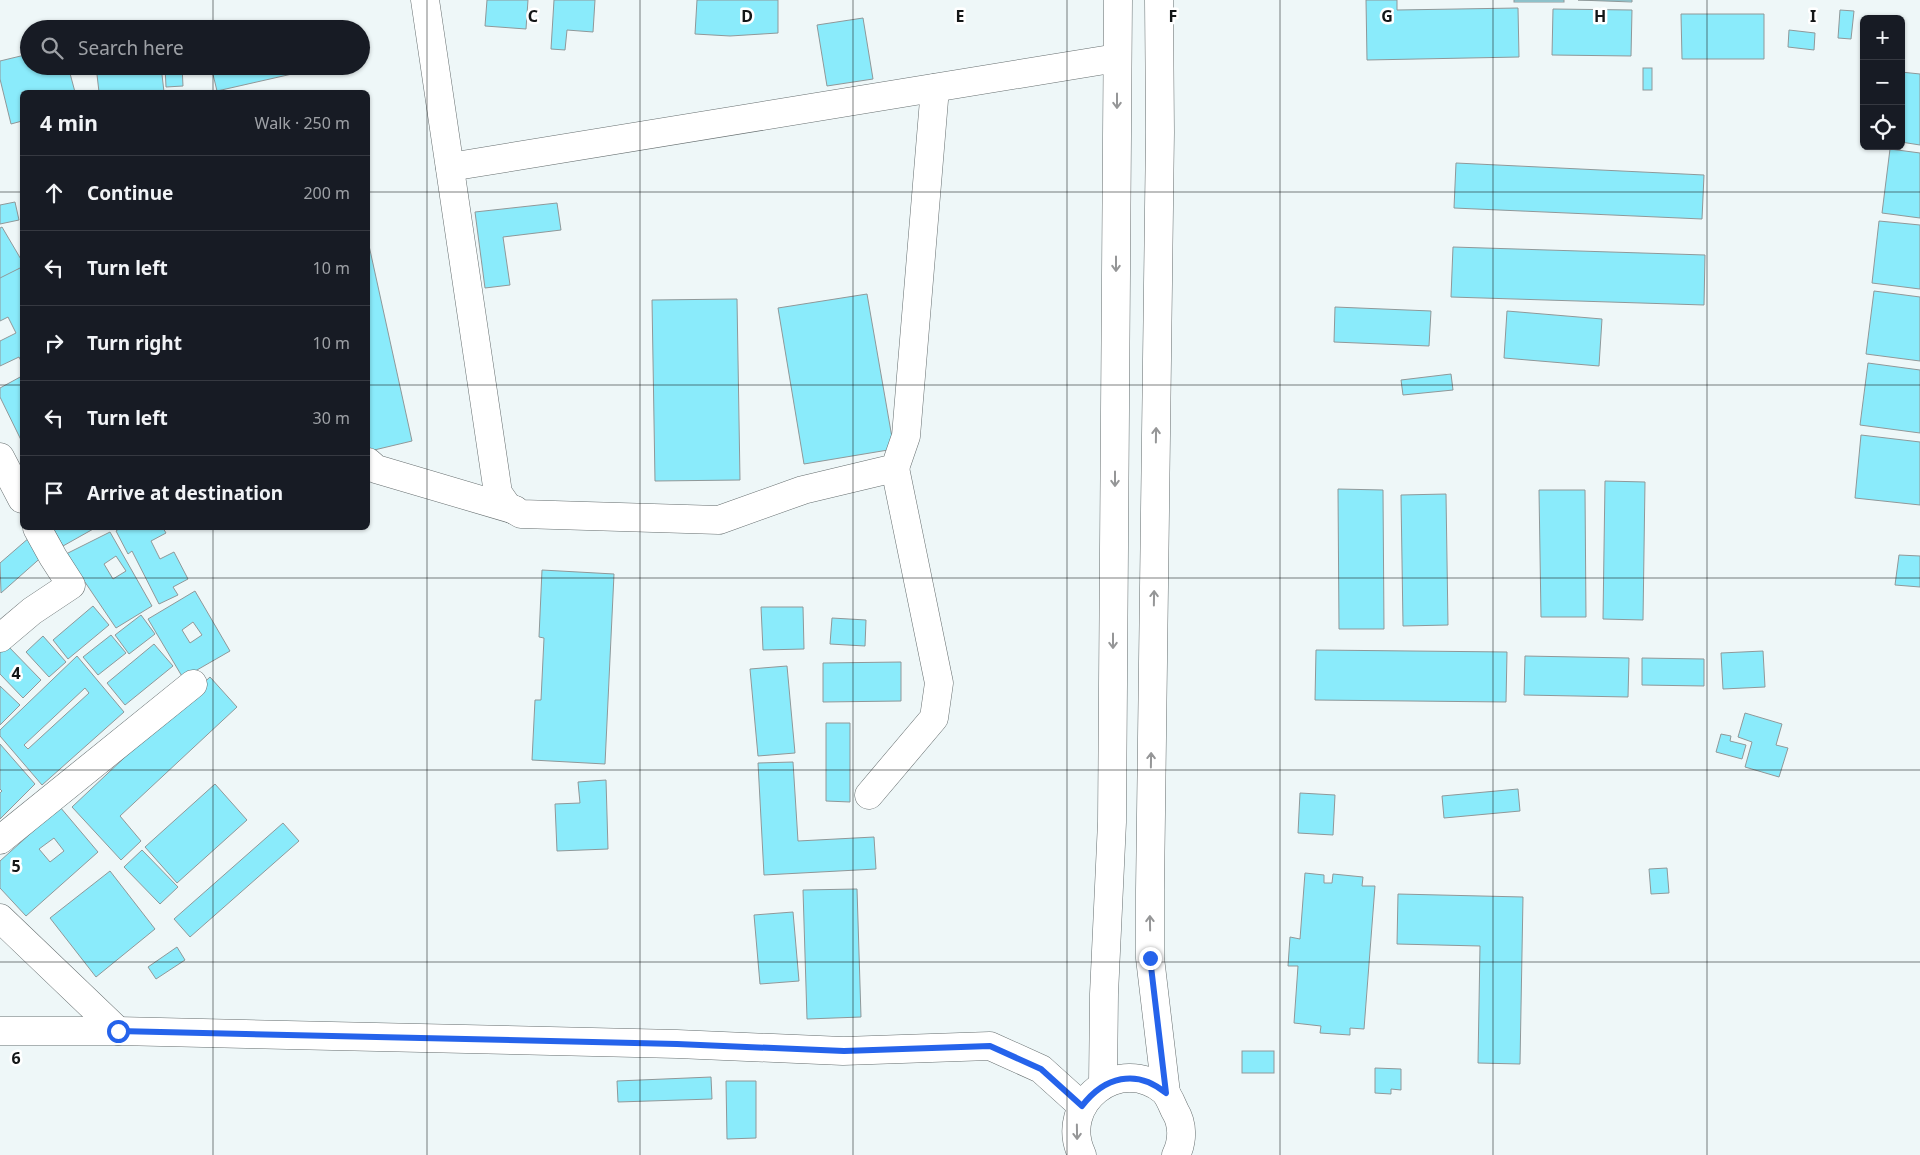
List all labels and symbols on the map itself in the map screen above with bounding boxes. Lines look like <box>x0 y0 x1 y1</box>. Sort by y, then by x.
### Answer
text: C <box>528 5 538 27</box>
text: D <box>741 5 753 27</box>
text: E <box>956 5 965 27</box>
text: F <box>1169 5 1177 27</box>
text: G <box>1381 5 1393 27</box>
text: H <box>1594 5 1606 27</box>
text: I <box>1810 5 1816 27</box>
one-way arrow <box>1112 92 1122 109</box>
one-way arrow <box>1111 255 1121 271</box>
one-way arrow <box>1151 427 1161 444</box>
one-way arrow <box>1110 470 1119 486</box>
one-way arrow <box>1149 590 1158 606</box>
one-way arrow <box>1109 633 1118 649</box>
text: 4 <box>11 662 21 684</box>
one-way arrow <box>1146 752 1156 768</box>
text: 5 <box>11 855 21 877</box>
one-way arrow <box>1145 915 1155 931</box>
route end <box>1139 947 1162 970</box>
route start <box>107 1020 130 1043</box>
text: 6 <box>11 1047 21 1069</box>
one-way arrow <box>1072 1123 1082 1139</box>

